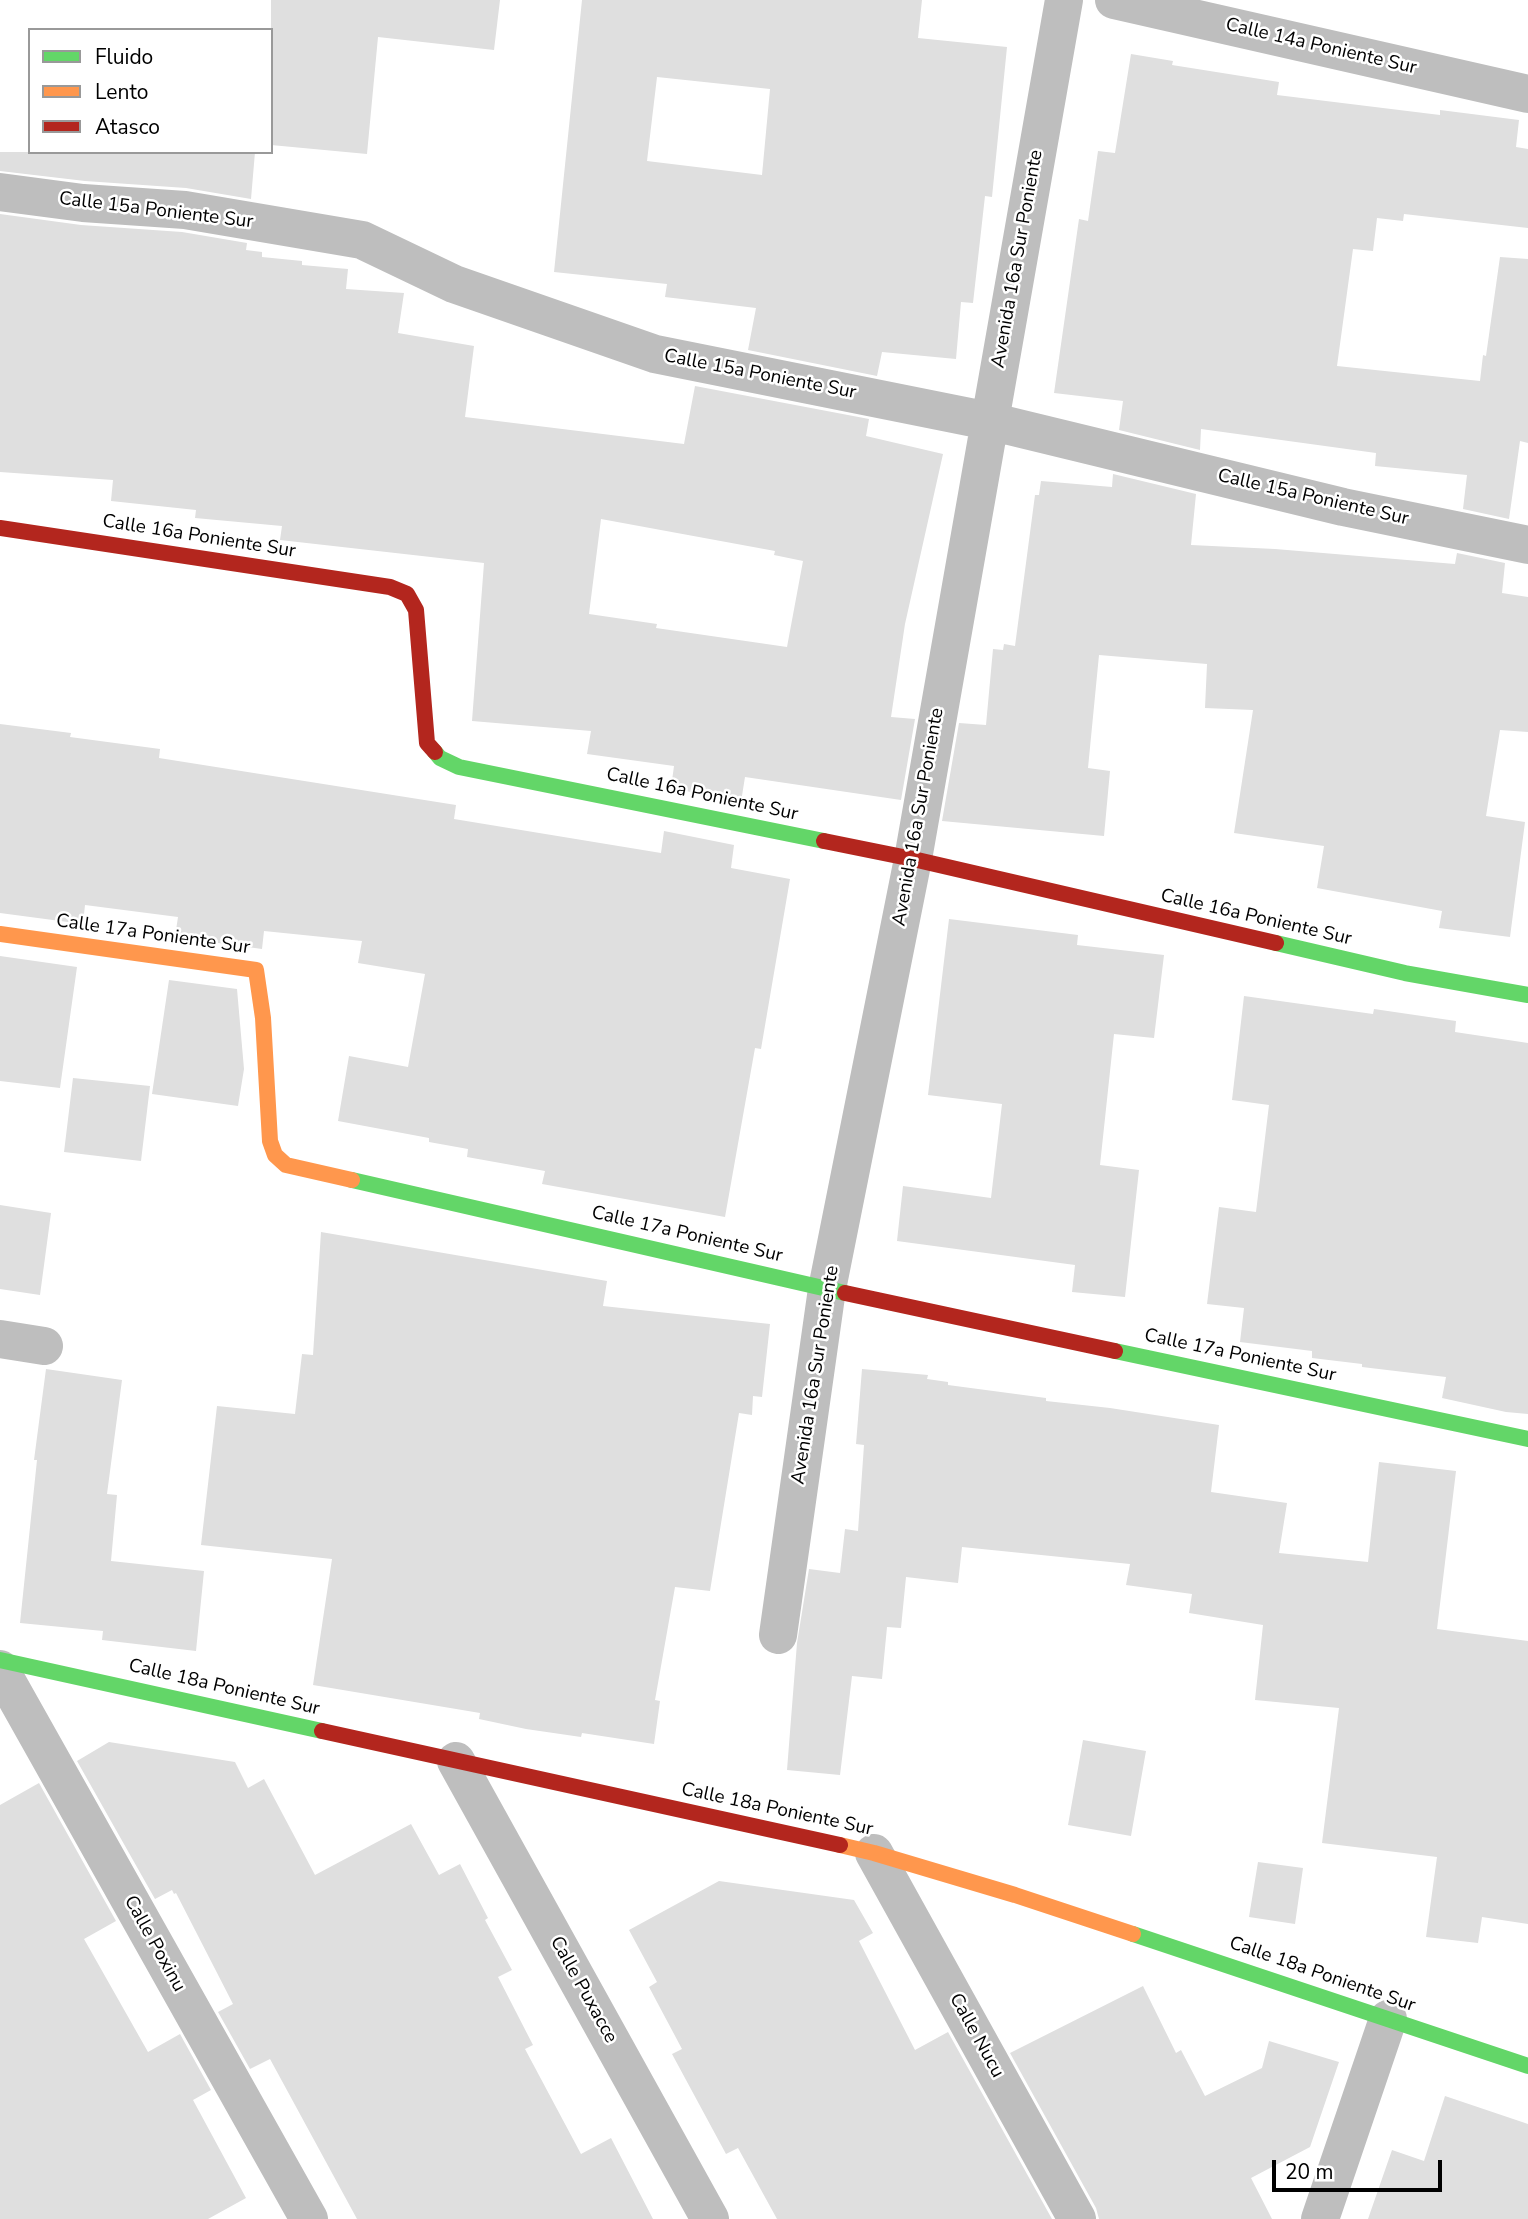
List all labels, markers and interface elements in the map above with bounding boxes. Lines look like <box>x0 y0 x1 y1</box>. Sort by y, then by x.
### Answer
street label: Calle 14a Poniente Sur <box>1223 14 1419 80</box>
legend <box>28 28 273 154</box>
text: Fluido <box>95 43 153 71</box>
text: Lento <box>95 78 148 106</box>
text: Atasco <box>95 113 160 141</box>
street label: Avenida 16a Sur Poniente <box>988 148 1048 370</box>
street label: Calle 15a Poniente Sur <box>58 188 254 234</box>
street label: Calle 15a Poniente Sur <box>662 345 858 405</box>
street label: Calle 15a Poniente Sur <box>1215 465 1411 531</box>
street label: Calle 16a Poniente Sur <box>101 510 297 564</box>
street label: Avenida 16a Sur Poniente <box>889 706 949 928</box>
street label: Calle 16a Poniente Sur <box>604 764 800 826</box>
street label: Calle 16a Poniente Sur <box>1158 885 1354 951</box>
street label: Calle 17a Poniente Sur <box>55 910 251 960</box>
street label: Calle 17a Poniente Sur <box>589 1202 785 1268</box>
street label: Avenida 16a Sur Poniente <box>787 1264 845 1486</box>
street label: Calle 17a Poniente Sur <box>1142 1325 1338 1387</box>
street label: Calle 18a Poniente Sur <box>126 1655 322 1721</box>
street label: Calle 18a Poniente Sur <box>679 1779 875 1841</box>
street label: Calle Poxinu <box>118 1892 190 1996</box>
street label: Calle 18a Poniente Sur <box>1226 1932 1418 2018</box>
street label: Calle Puxacce <box>544 1933 622 2047</box>
street label: Calle Nucu <box>944 1990 1008 2082</box>
scale bar <box>1276 2146 1446 2190</box>
text: 20 m <box>1285 2158 1334 2186</box>

